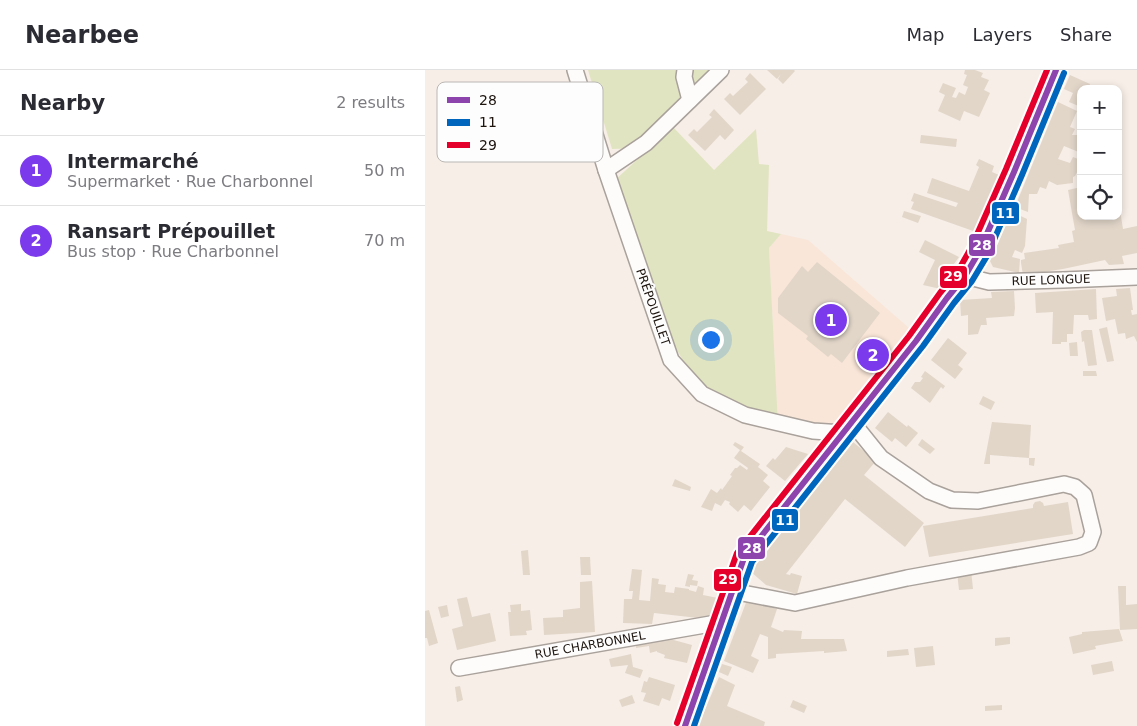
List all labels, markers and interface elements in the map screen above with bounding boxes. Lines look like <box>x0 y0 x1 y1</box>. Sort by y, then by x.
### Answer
text: Nearbee <box>25 21 139 49</box>
text: Map <box>906 24 944 45</box>
text: Layers <box>972 24 1032 45</box>
text: Share <box>1060 24 1112 45</box>
legend <box>437 82 603 162</box>
map controls <box>1077 85 1122 220</box>
button: + <box>1077 85 1122 130</box>
text: Nearby <box>20 91 105 115</box>
text: 28 <box>479 92 497 108</box>
text: 2 results <box>336 93 405 112</box>
text: 11 <box>479 114 497 130</box>
button: − <box>1077 130 1122 175</box>
text: 29 <box>479 137 497 153</box>
text: Intermarché <box>67 150 199 172</box>
text: 1 <box>30 161 42 180</box>
text: 50 m <box>364 161 405 180</box>
text: Supermarket · Rue Charbonnel <box>67 172 313 191</box>
button: locate <box>1077 175 1122 220</box>
line badge: 11 <box>991 201 1020 225</box>
text: 11 <box>995 205 1015 221</box>
text: Ransart Prépouillet <box>67 220 275 242</box>
text: 2 <box>30 231 42 250</box>
text: 70 m <box>364 231 405 250</box>
line badge: 28 <box>968 233 996 257</box>
text: 28 <box>972 237 992 253</box>
text: Bus stop · Rue Charbonnel <box>67 242 279 261</box>
line badge: 29 <box>939 265 968 289</box>
street label: PRÉPOUILLET <box>633 266 674 348</box>
text: 29 <box>943 268 963 284</box>
street label: RUE LONGUE <box>1011 272 1091 288</box>
pin: 1 <box>815 301 847 339</box>
your location <box>698 327 724 353</box>
pin: 2 <box>857 336 889 374</box>
line badge: 11 <box>771 508 799 532</box>
text: 11 <box>775 512 795 528</box>
line badge: 28 <box>737 536 766 560</box>
text: 28 <box>742 540 762 556</box>
line badge: 29 <box>713 568 742 592</box>
text: 29 <box>718 571 738 587</box>
street label: RUE CHARBONNEL <box>534 628 647 662</box>

